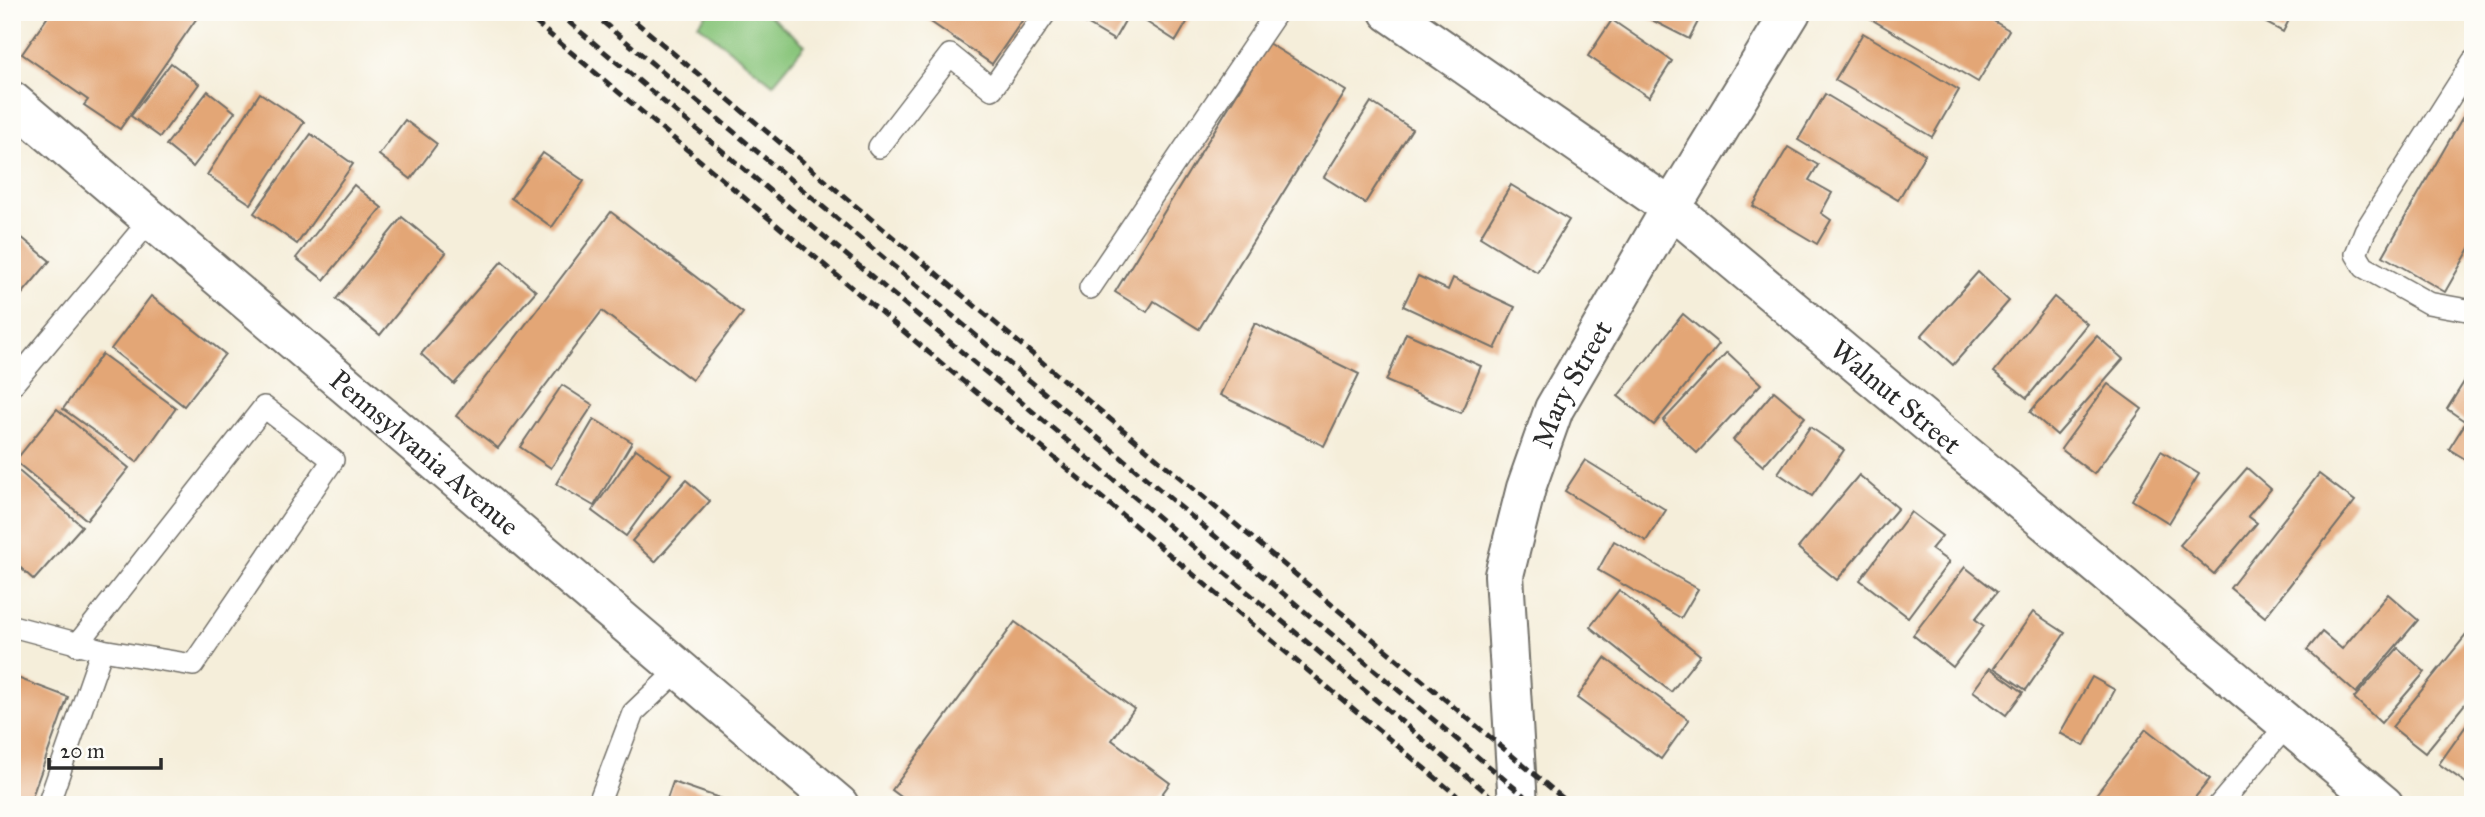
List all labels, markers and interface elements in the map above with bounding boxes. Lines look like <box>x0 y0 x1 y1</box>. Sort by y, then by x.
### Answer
street label: Mary Street <box>1524 314 1619 453</box>
street label: Walnut Street <box>1823 332 1969 461</box>
street label: Pennsylvania Avenue <box>323 362 527 543</box>
scale bar <box>49 726 161 770</box>
text: 20 m <box>60 738 105 764</box>

